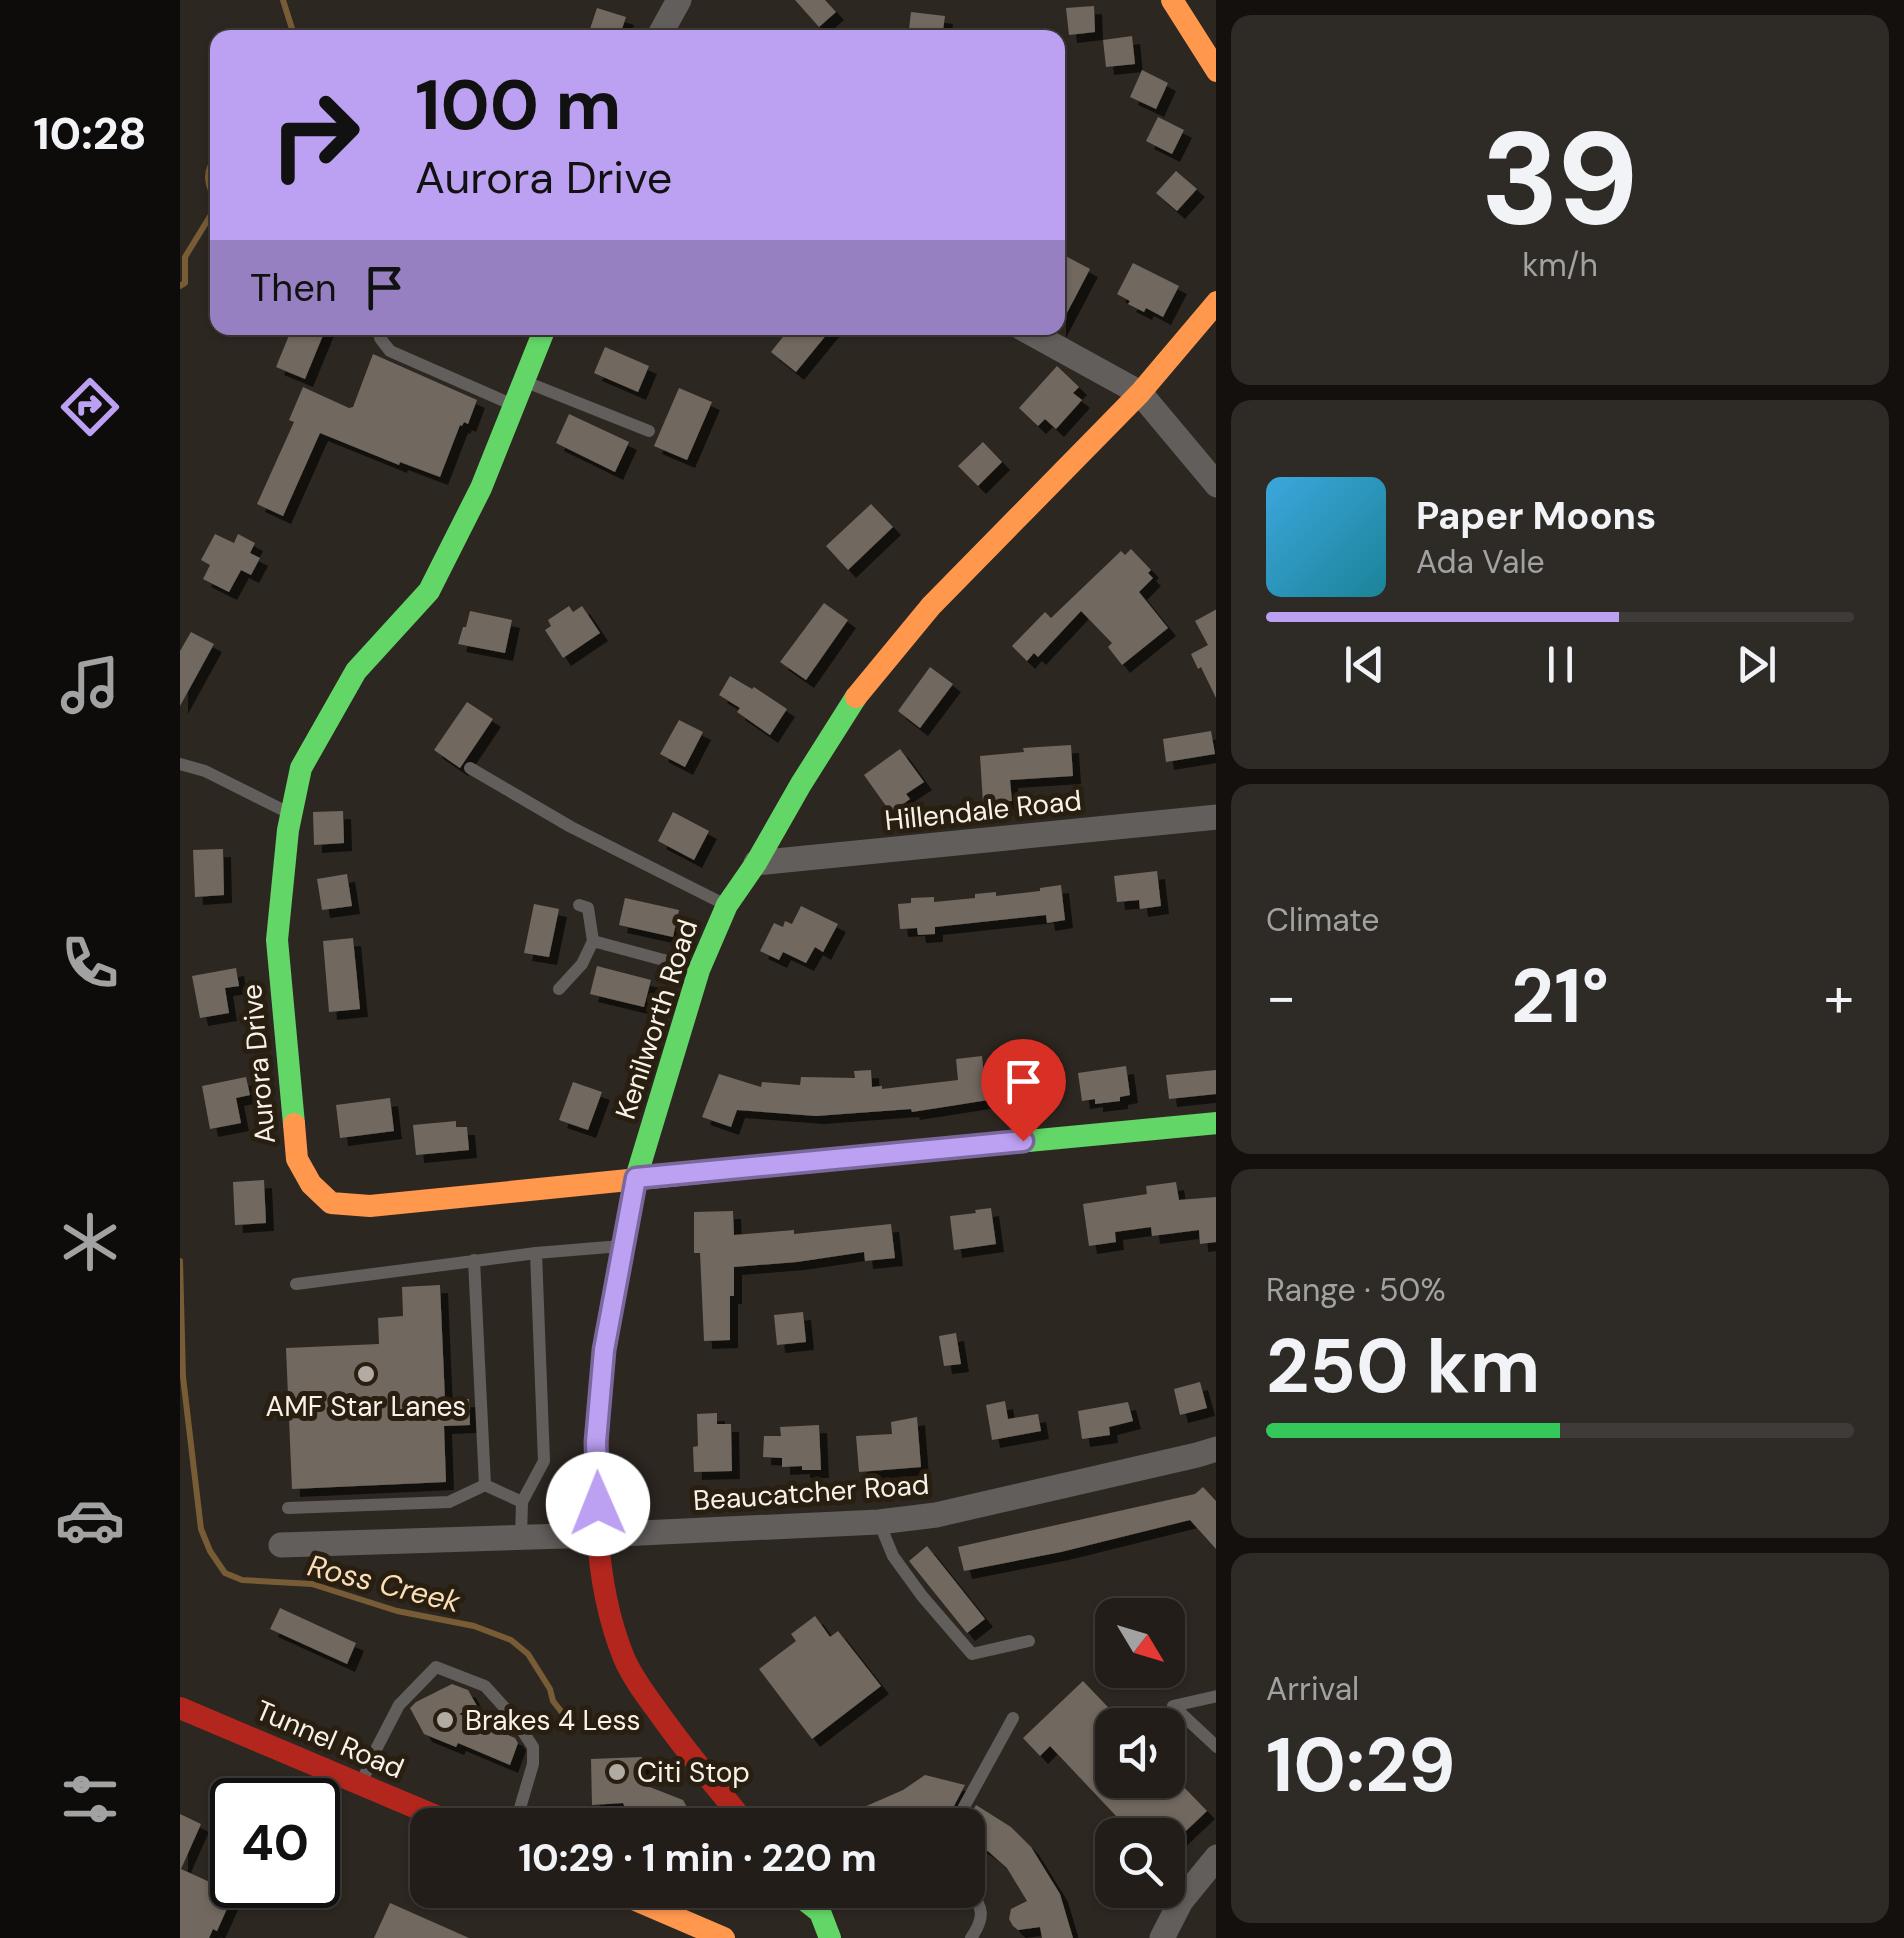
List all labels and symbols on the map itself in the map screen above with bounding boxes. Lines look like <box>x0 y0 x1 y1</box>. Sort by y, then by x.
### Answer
street label: Hillendale Road <box>883 782 1083 839</box>
street label: Kenilworth Road <box>607 915 706 1124</box>
street label: Aurora Drive <box>233 983 284 1145</box>
pin <box>981 1039 1066 1142</box>
marker: AMF Star Lanes <box>355 1363 377 1385</box>
place label: AMF Star Lanes <box>266 1388 466 1425</box>
position arrow <box>546 1452 650 1556</box>
street label: Beaucatcher Road <box>692 1466 930 1519</box>
water label: Ross Creek <box>304 1546 465 1621</box>
north arrow <box>1095 1598 1185 1688</box>
street label: Tunnel Road <box>250 1692 409 1787</box>
place label: Brakes 4 Less <box>465 1702 641 1739</box>
marker: Brakes 4 Less <box>434 1709 456 1731</box>
place label: Citi Stop <box>637 1754 750 1791</box>
marker: Citi Stop <box>606 1761 628 1783</box>
speed limit sign: 40 <box>210 1778 340 1908</box>

